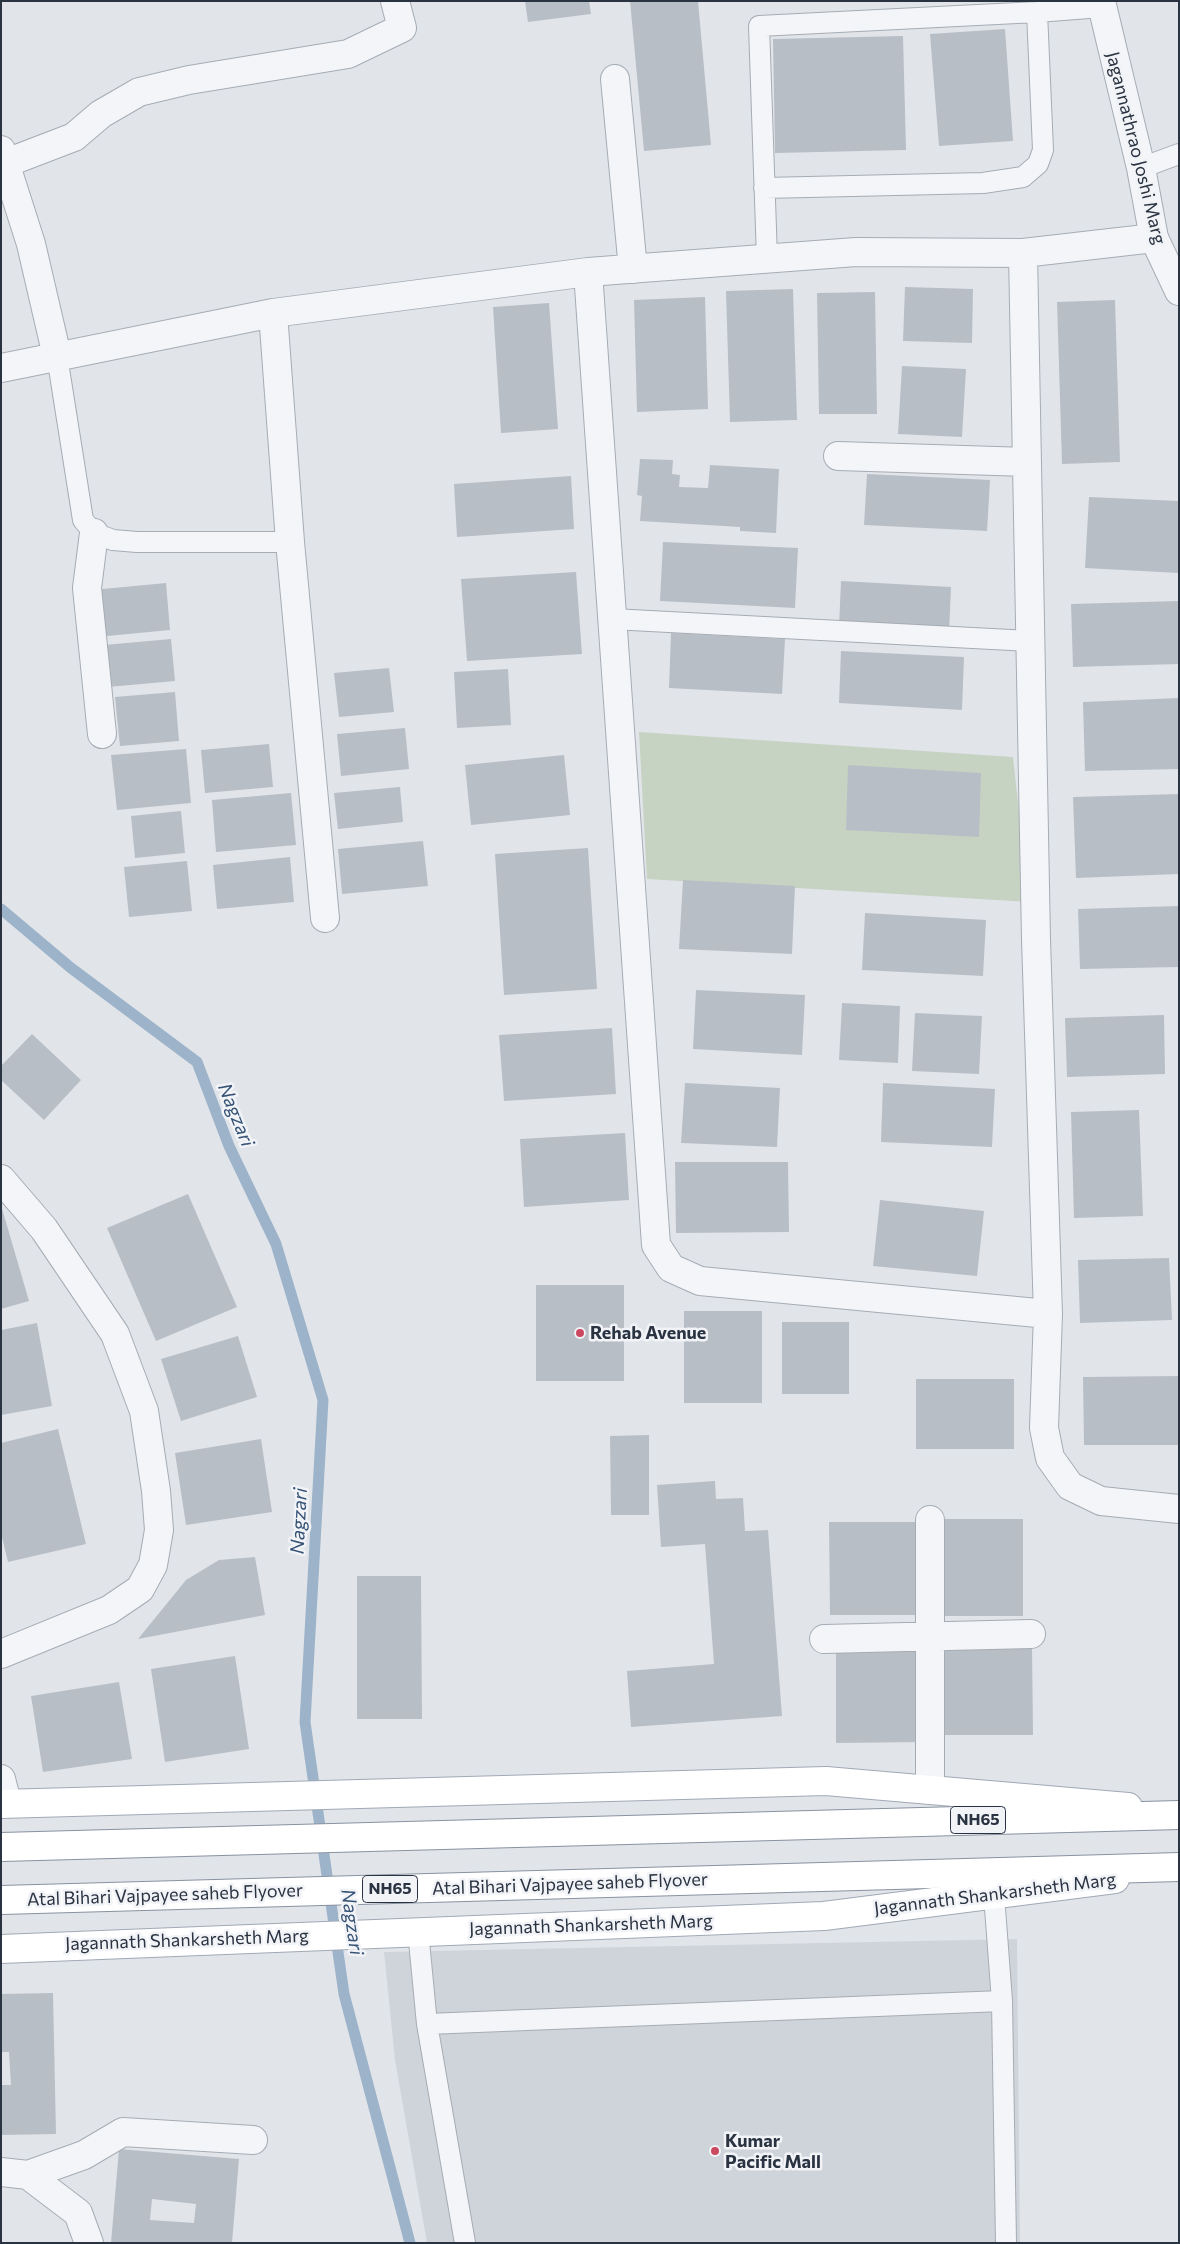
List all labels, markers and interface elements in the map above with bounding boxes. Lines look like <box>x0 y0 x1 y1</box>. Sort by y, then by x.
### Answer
street label: Jagannathrao Joshi Marg <box>1102 49 1170 247</box>
water label: Nagzari <box>213 1080 259 1150</box>
place label: Rehab Avenue <box>590 1322 706 1344</box>
marker: Rehab Avenue <box>574 1327 586 1339</box>
water label: Nagzari <box>286 1487 312 1555</box>
road number: NH65 <box>950 1806 1006 1834</box>
street label: Atal Bihari Vajpayee saheb Flyover <box>432 1868 708 1900</box>
street label: Jagannath Shankarsheth Marg <box>873 1868 1117 1920</box>
road number: NH65 <box>362 1876 418 1902</box>
street label: Atal Bihari Vajpayee saheb Flyover <box>27 1879 303 1911</box>
water label: Nagzari <box>336 1888 368 1956</box>
street label: Jagannath Shankarsheth Marg <box>469 1910 713 1940</box>
street label: Jagannath Shankarsheth Marg <box>65 1925 309 1955</box>
place label: Kumar Pacific Mall <box>725 2130 821 2172</box>
marker: Kumar Pacific Mall <box>709 2145 721 2157</box>

